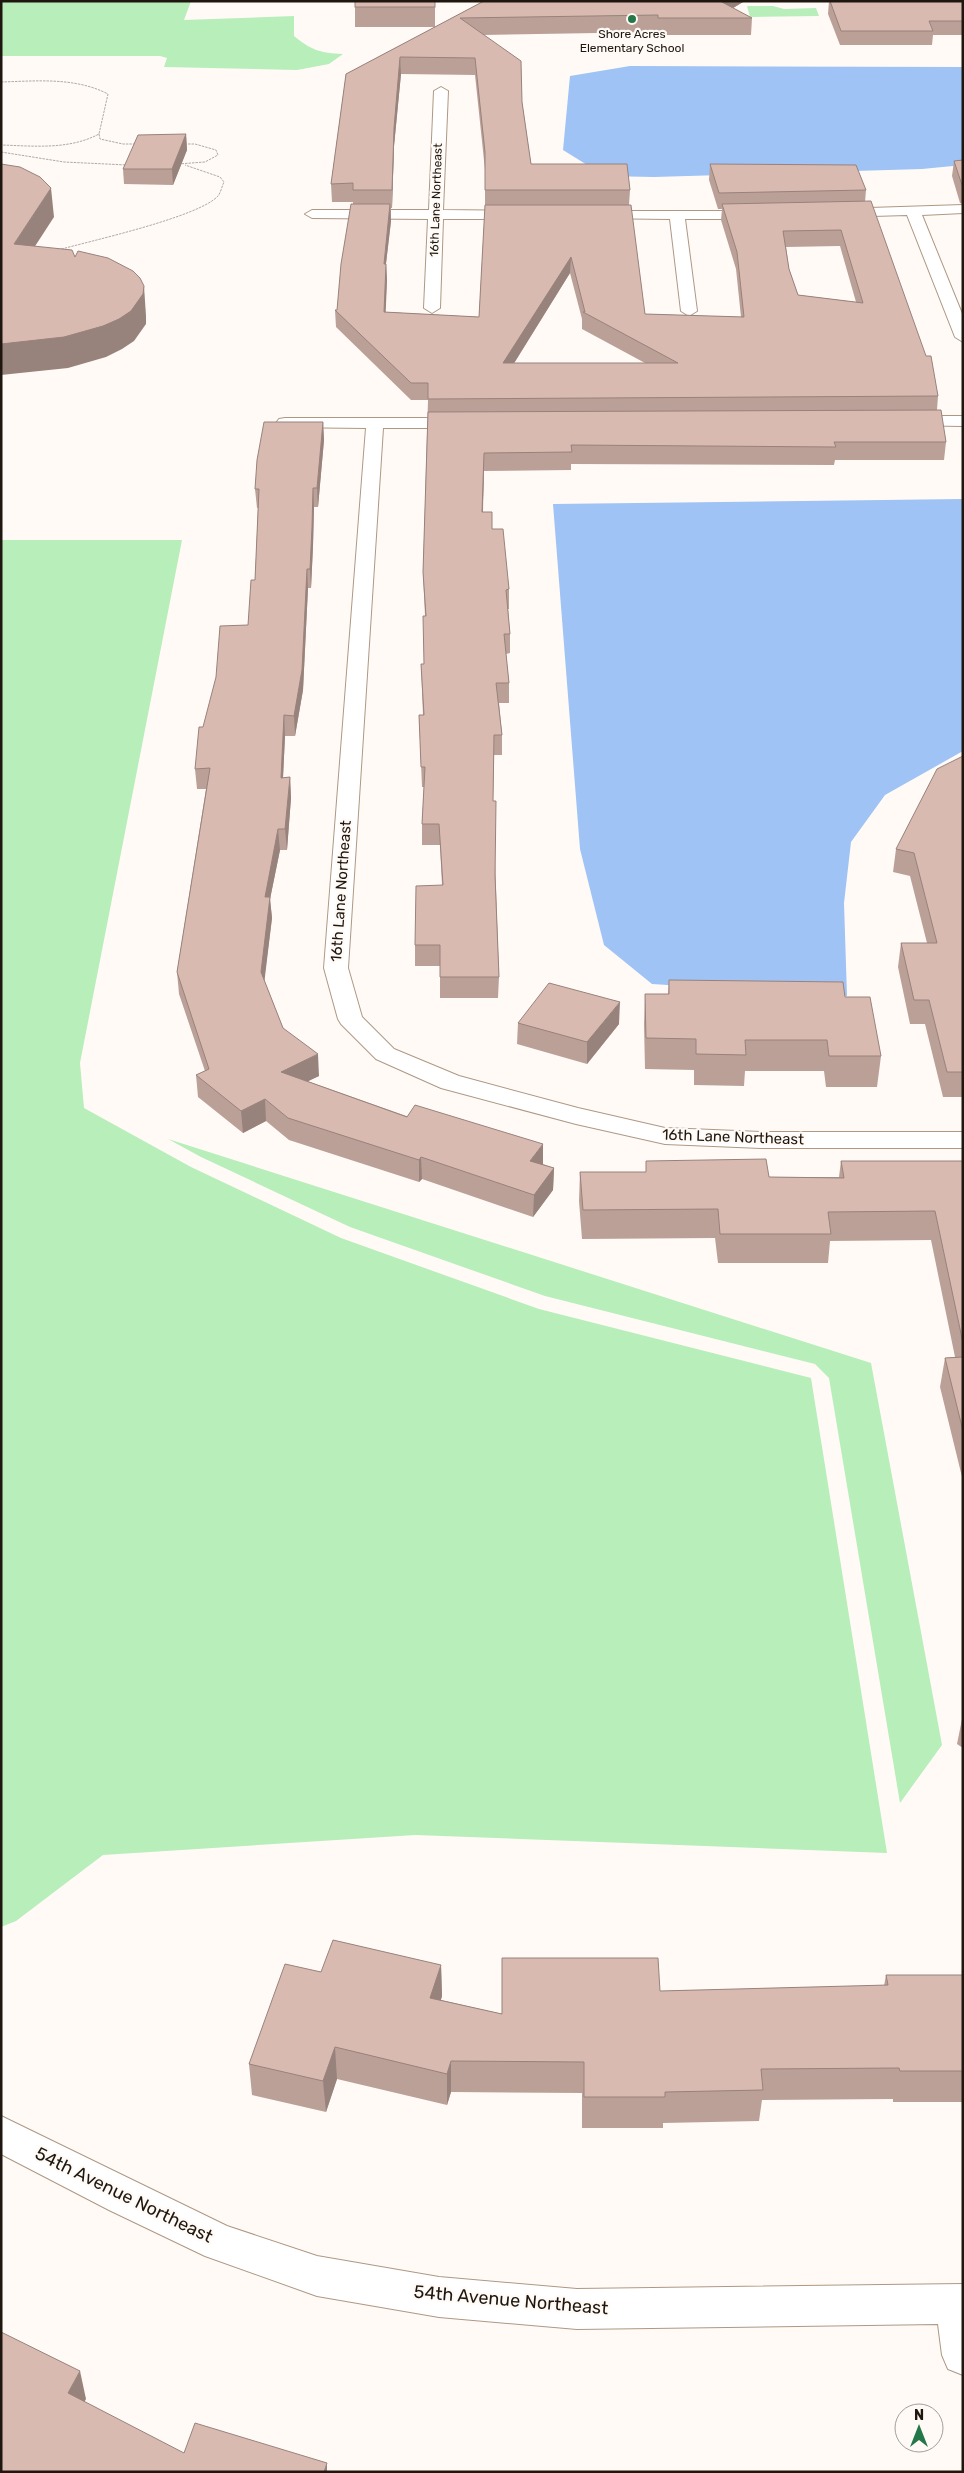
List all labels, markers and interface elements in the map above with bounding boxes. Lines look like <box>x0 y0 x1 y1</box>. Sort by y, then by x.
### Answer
marker: Shore Acres Elementary School <box>626 13 638 25</box>
place label: Shore Acres Elementary School <box>580 27 684 55</box>
street label: 16th Lane Northeast <box>427 143 445 257</box>
street label: 16th Lane Northeast <box>327 819 355 962</box>
street label: 16th Lane Northeast <box>662 1126 804 1148</box>
street label: 54th Avenue Northeast <box>31 2142 217 2248</box>
street label: 54th Avenue Northeast <box>413 2281 609 2319</box>
north arrow <box>894 2403 944 2453</box>
text: N <box>914 2407 924 2424</box>

